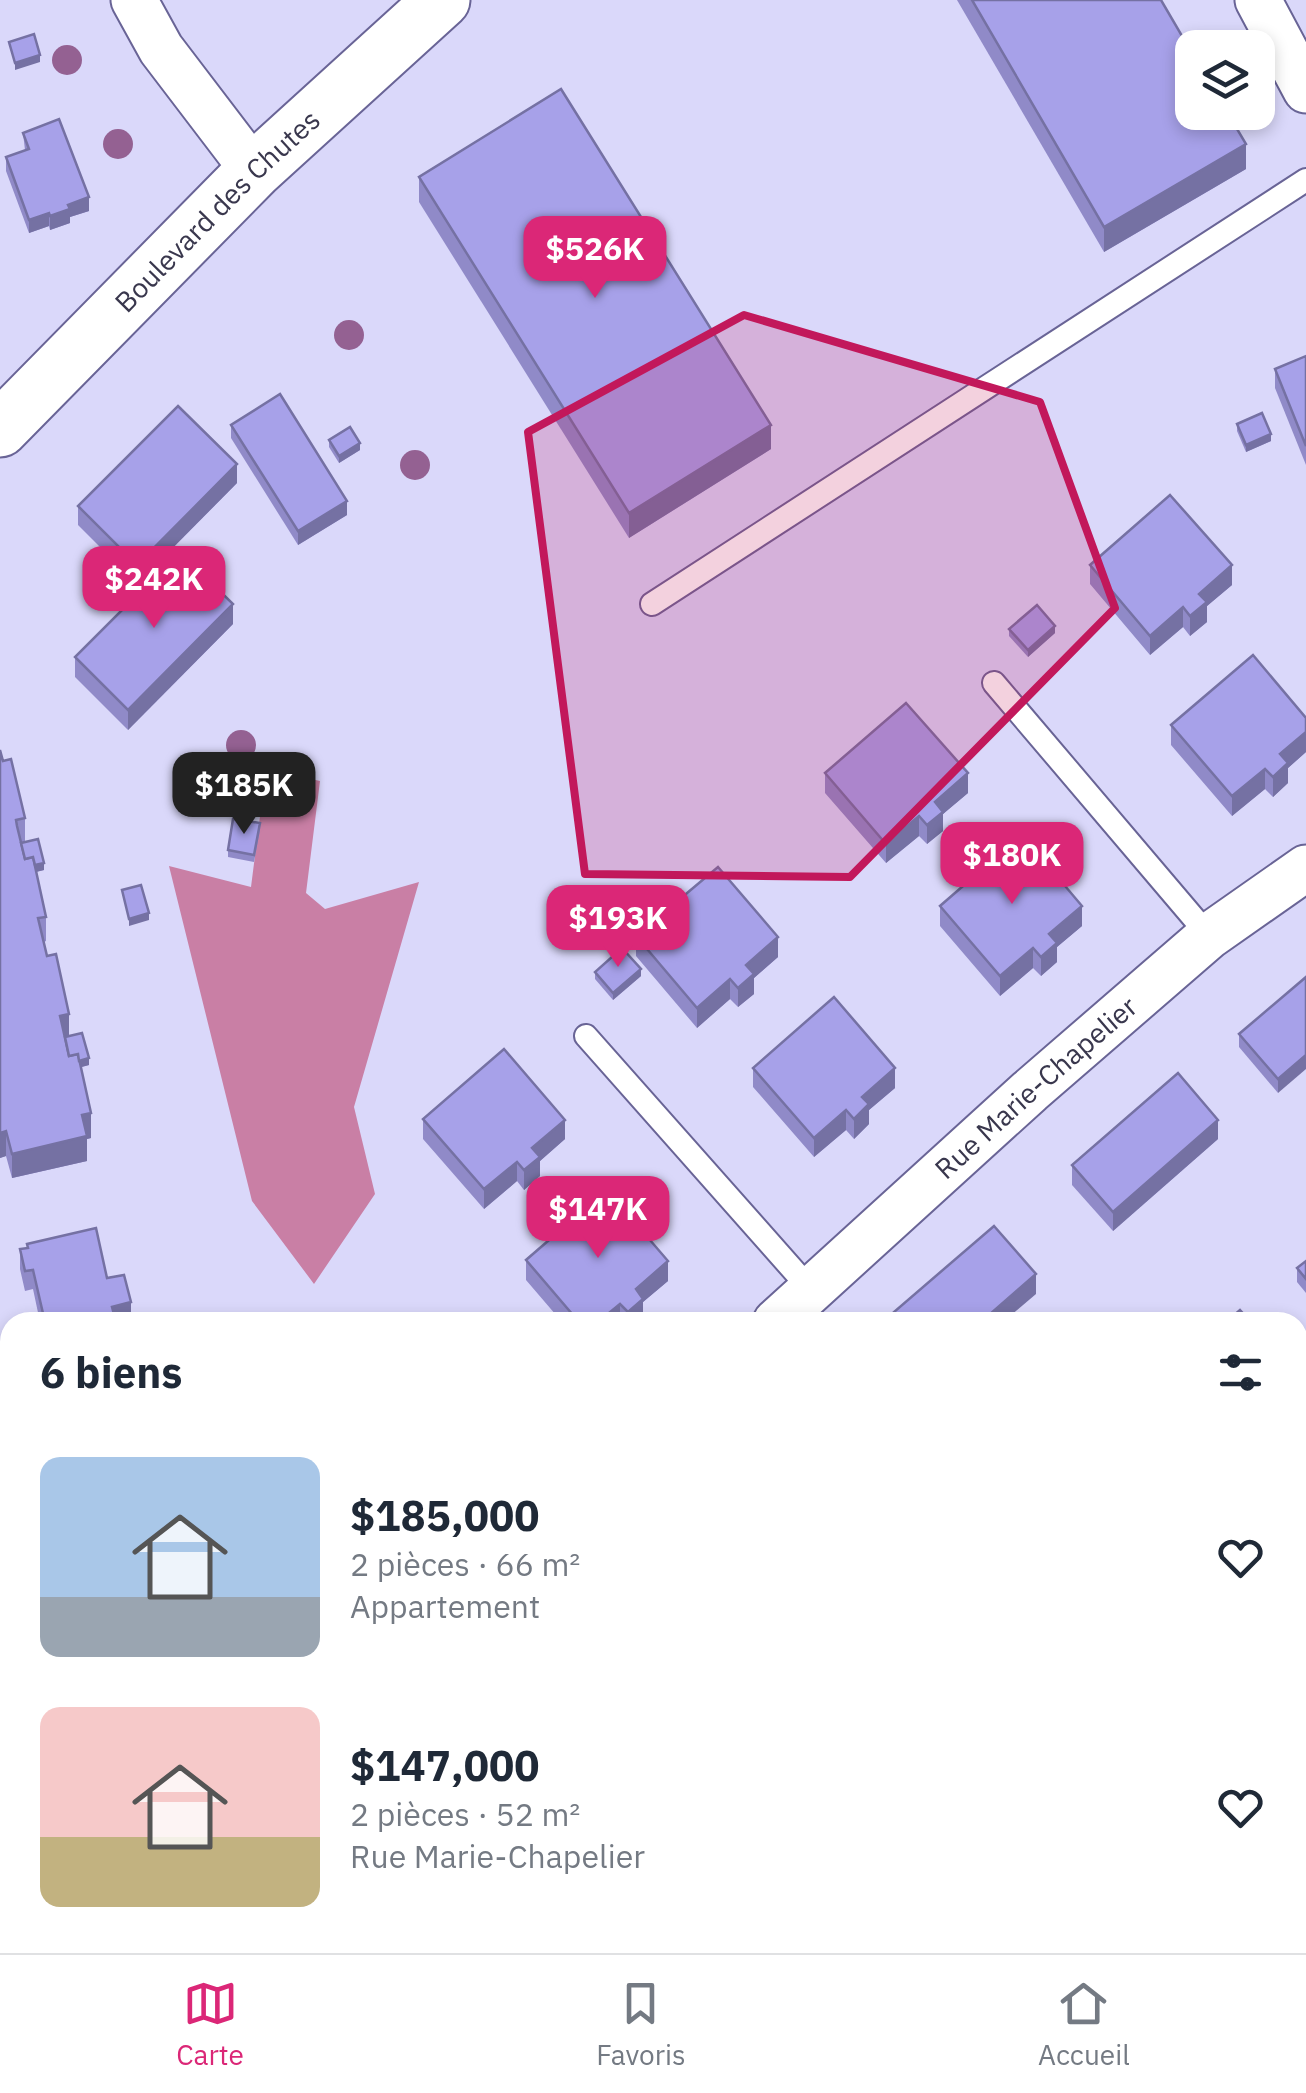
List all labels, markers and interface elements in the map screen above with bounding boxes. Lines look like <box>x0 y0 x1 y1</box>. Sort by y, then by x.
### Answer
map controls <box>1175 30 1275 130</box>
button: layers <box>1175 30 1275 130</box>
street label: Boulevard des Chutes <box>106 101 327 320</box>
pin: $526K <box>525 216 665 301</box>
text: $526K <box>545 227 645 269</box>
pin: $242K <box>84 546 224 631</box>
text: $242K <box>104 557 204 599</box>
pin: $185K <box>174 752 314 837</box>
text: $185K <box>194 763 294 805</box>
pin: $180K <box>942 822 1082 907</box>
text: $180K <box>962 833 1062 875</box>
pin: $193K <box>548 885 688 970</box>
text: $193K <box>568 896 668 938</box>
street label: Rue Marie-Chapelier <box>927 988 1144 1187</box>
pin: $147K <box>528 1176 668 1261</box>
text: $147K <box>548 1187 648 1229</box>
text: 6 biens <box>40 1345 182 1400</box>
icon: filters <box>1213 1345 1268 1400</box>
text: $185,000 <box>350 1488 539 1543</box>
icon: home <box>120 1497 240 1617</box>
icon: heart <box>1213 1530 1268 1585</box>
text: 2 pièces · 66 m² <box>350 1543 580 1585</box>
text: Appartement <box>350 1585 540 1627</box>
text: $147,000 <box>350 1738 539 1793</box>
icon: home <box>120 1747 240 1867</box>
icon: heart <box>1213 1780 1268 1835</box>
text: 2 pièces · 52 m² <box>350 1793 580 1835</box>
text: Rue Marie-Chapelier <box>350 1835 645 1877</box>
tab: Carte <box>176 1976 244 2073</box>
tab: Favoris <box>596 1976 686 2073</box>
tab: Accueil <box>1038 1976 1130 2073</box>

